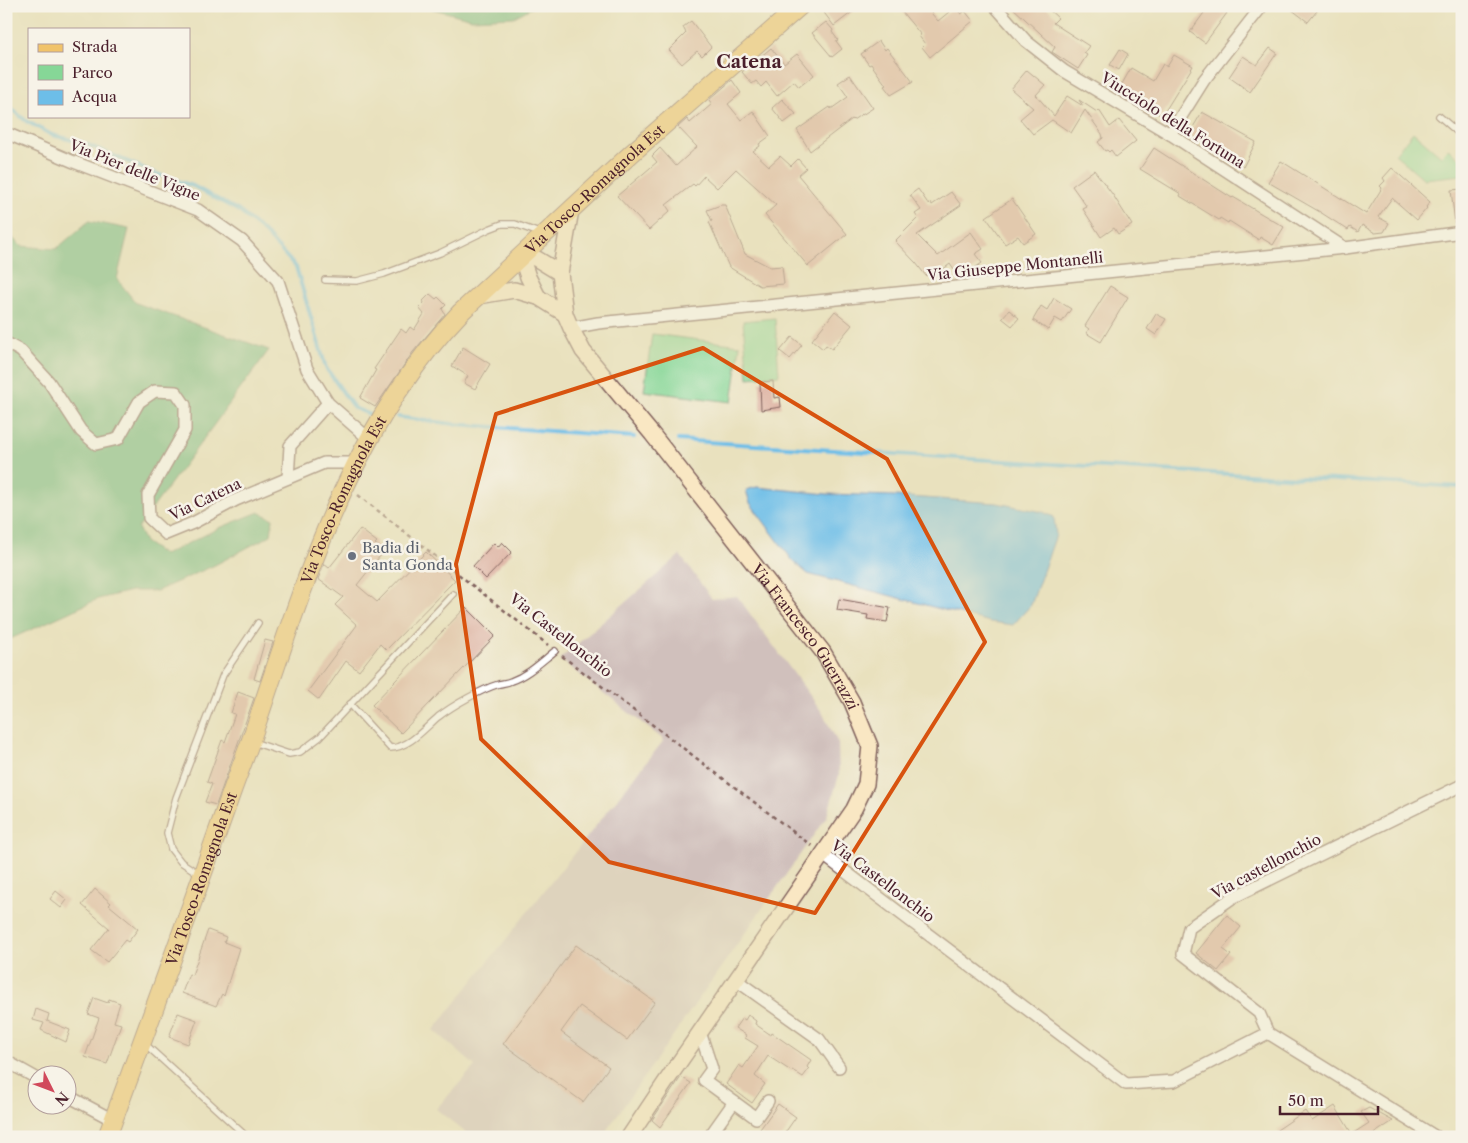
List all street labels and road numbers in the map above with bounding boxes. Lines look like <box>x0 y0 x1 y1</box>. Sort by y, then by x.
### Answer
street label: Viucciolo della Fortuna <box>1097 67 1249 172</box>
street label: Via Tosco-Romagnola Est <box>520 119 669 258</box>
street label: Via Pier delle Vigne <box>66 135 203 205</box>
street label: Via Giuseppe Montanelli <box>925 247 1104 285</box>
street label: Via Tosco-Romagnola Est <box>296 412 390 587</box>
street label: Via Catena <box>165 473 244 525</box>
street label: Via Francesco Guerrazzi <box>747 559 864 713</box>
street label: Via Castellonchio <box>505 588 616 681</box>
street label: Via Tosco-Romagnola Est <box>161 789 241 969</box>
street label: Via castellonchio <box>1207 829 1324 903</box>
street label: Via Castellonchio <box>826 835 939 926</box>

